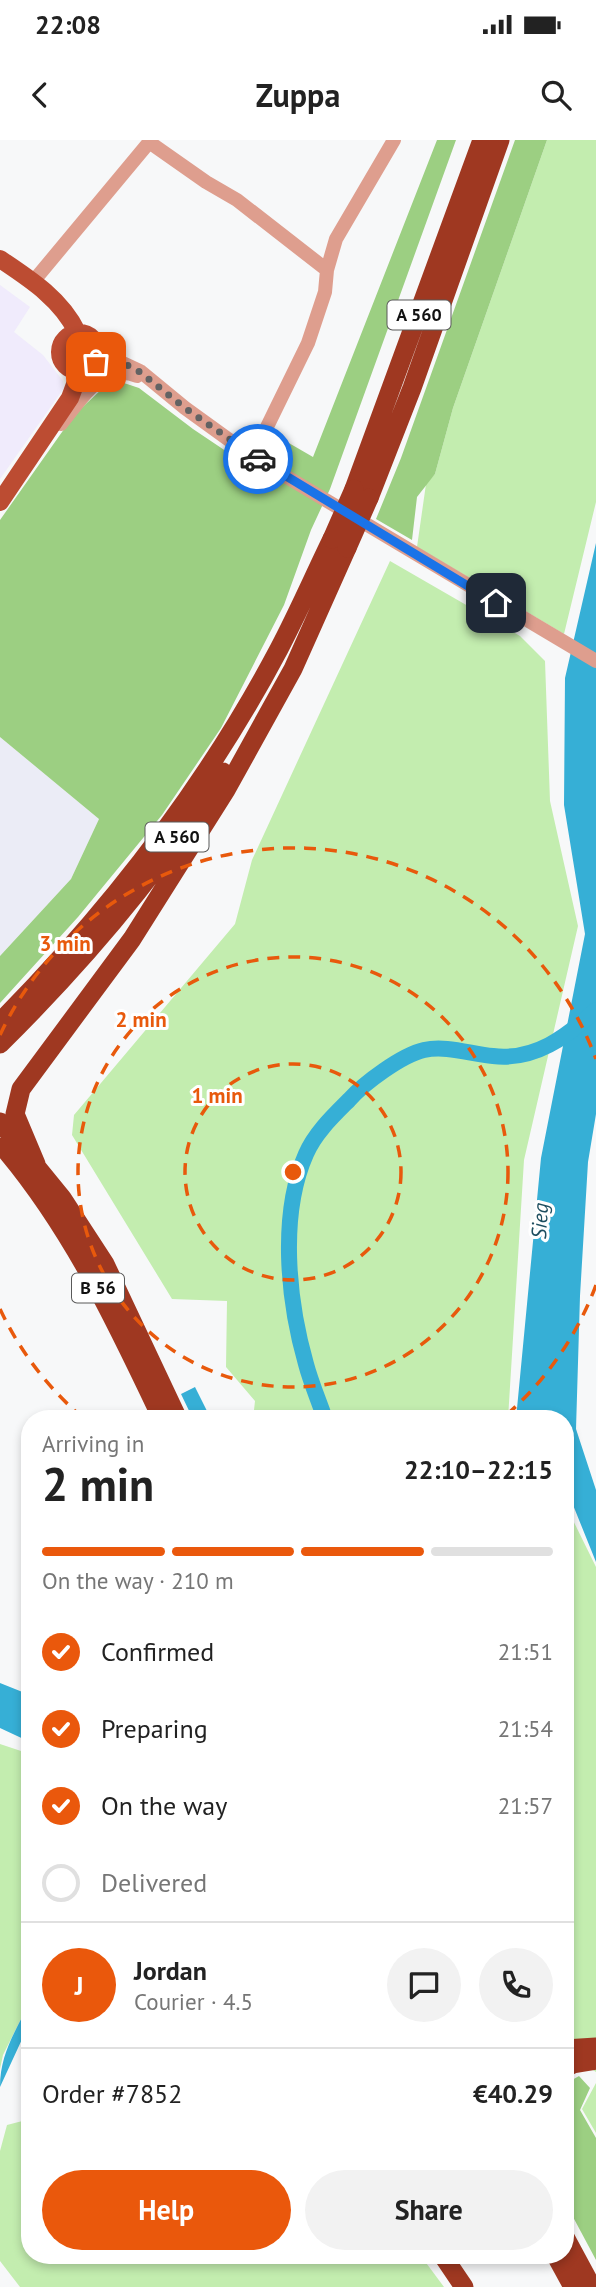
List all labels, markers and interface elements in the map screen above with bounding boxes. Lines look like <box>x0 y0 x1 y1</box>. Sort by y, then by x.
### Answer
text: 22:08 <box>35 8 101 41</box>
text: Zuppa <box>256 74 340 116</box>
icon: back <box>21 76 59 114</box>
icon: search <box>537 76 575 114</box>
road number: A 560 <box>388 300 450 330</box>
pin <box>66 332 126 392</box>
icon: bag <box>77 343 115 381</box>
courier <box>223 424 293 494</box>
icon: car <box>239 440 277 478</box>
pin <box>466 573 526 633</box>
icon: home <box>477 584 515 622</box>
road number: A 560 <box>146 822 208 852</box>
text: 3 min <box>39 930 91 957</box>
text: 2 min <box>115 1006 167 1033</box>
text: 1 min <box>191 1082 243 1109</box>
centre of rings <box>281 1160 305 1184</box>
water label: Sieg <box>525 1202 554 1240</box>
road number: B 56 <box>72 1274 124 1302</box>
text: Arriving in <box>42 1429 144 1458</box>
text: 22:10–22:15 <box>404 1453 553 1486</box>
text: 2 min <box>42 1454 154 1514</box>
text: On the way · 210 m <box>42 1566 234 1595</box>
icon: check <box>42 1633 80 1671</box>
text: Confirmed <box>101 1635 214 1668</box>
text: 21:51 <box>498 1637 553 1666</box>
icon: check <box>42 1710 80 1748</box>
text: Preparing <box>101 1712 208 1745</box>
text: 21:54 <box>498 1714 553 1743</box>
icon: check <box>42 1787 80 1825</box>
text: On the way <box>101 1789 227 1822</box>
text: 21:57 <box>498 1791 553 1820</box>
text: Delivered <box>101 1866 207 1899</box>
button: chat <box>387 1948 461 2022</box>
button: phone <box>479 1948 553 2022</box>
text: Jordan <box>134 1954 207 1987</box>
text: J <box>75 1969 83 2002</box>
text: Courier · 4.5 <box>134 1987 253 2016</box>
text: Order #7852 <box>42 2077 182 2110</box>
text: €40.29 <box>473 2077 553 2110</box>
button: Help <box>42 2170 291 2250</box>
button: Share <box>305 2170 553 2250</box>

